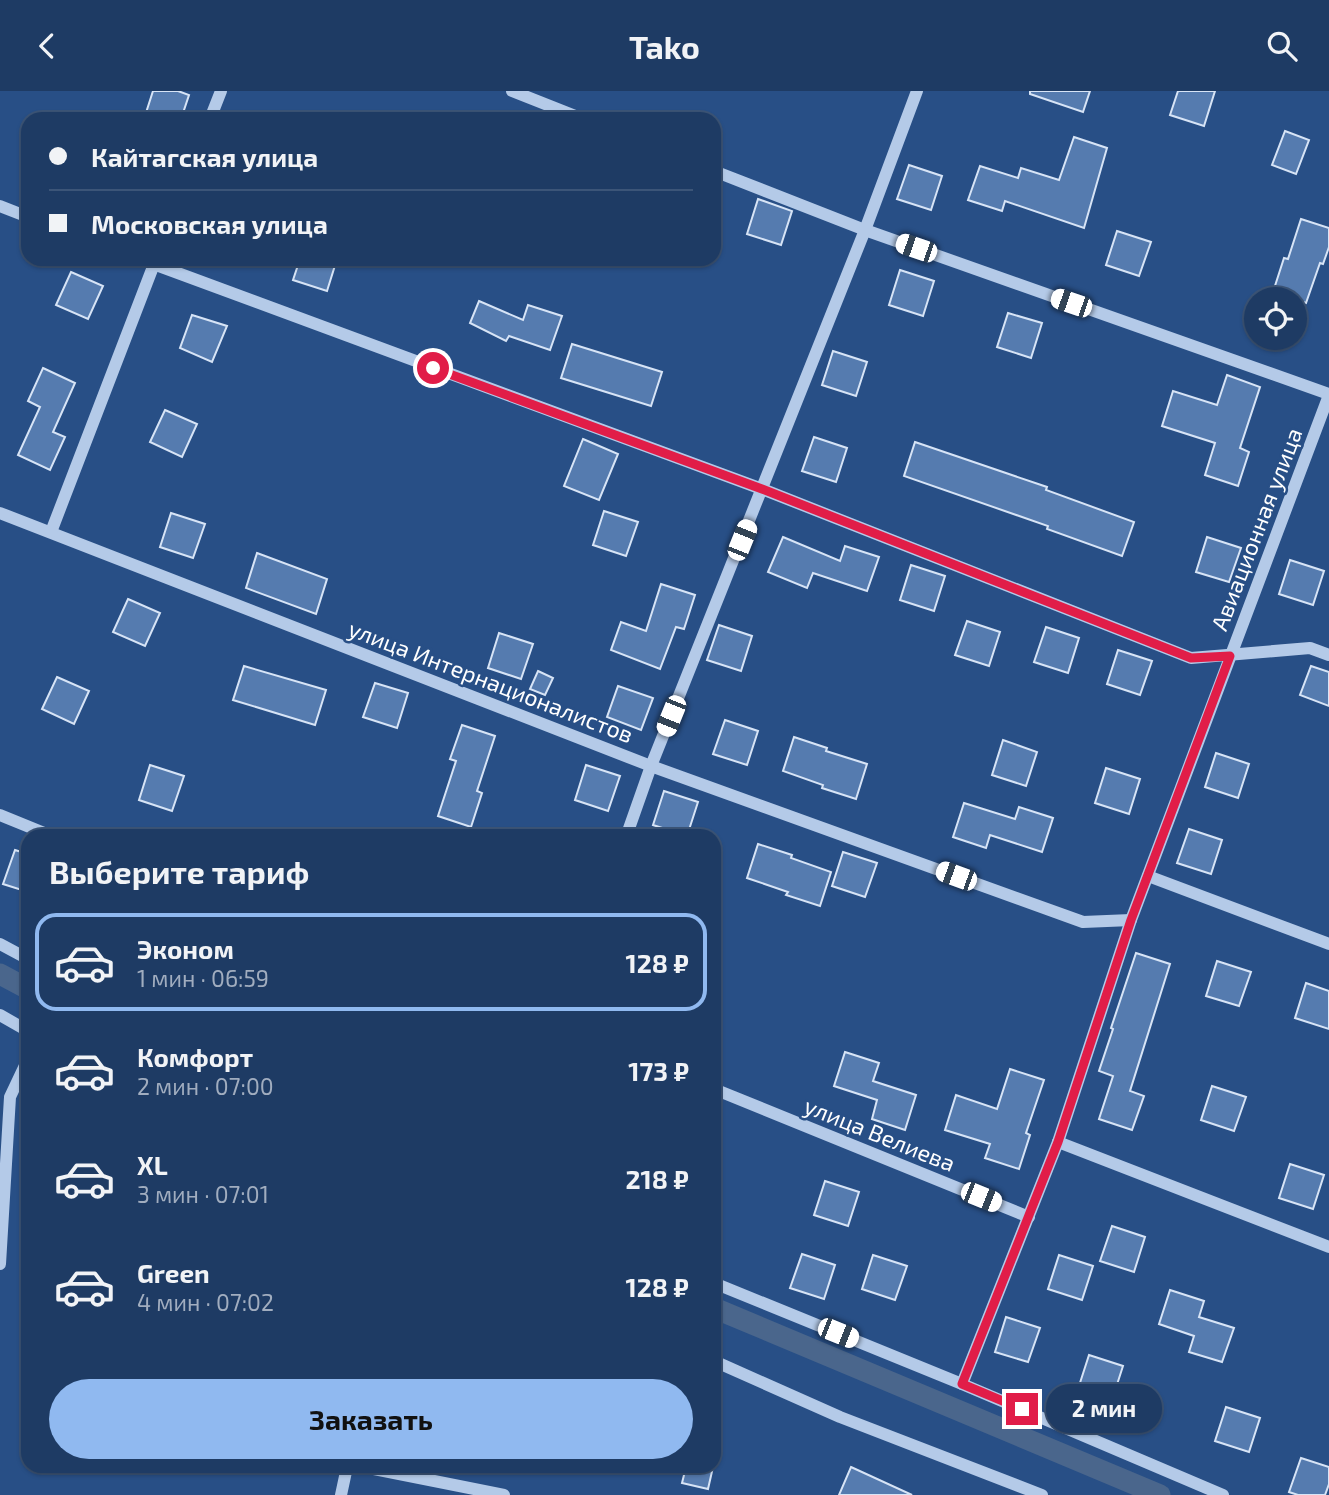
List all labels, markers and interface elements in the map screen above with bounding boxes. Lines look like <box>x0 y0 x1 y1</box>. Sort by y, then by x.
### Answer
icon: back <box>28 27 66 65</box>
text: Tako <box>629 27 700 65</box>
icon: search <box>1263 27 1301 65</box>
text: Кайтагская улица <box>91 141 318 172</box>
text: Московская улица <box>91 208 328 239</box>
car <box>893 231 940 265</box>
car <box>1048 286 1095 320</box>
map controls <box>1244 287 1307 350</box>
button: locate <box>1244 287 1307 350</box>
route start <box>417 352 449 384</box>
street label: Авиационная улица <box>1204 424 1309 635</box>
car <box>725 517 760 563</box>
street label: улица Интернационалистов <box>344 614 637 749</box>
car <box>654 693 689 739</box>
text: Выберите тариф <box>49 852 309 890</box>
car <box>933 859 980 893</box>
icon: car <box>53 931 116 994</box>
text: Эконом <box>137 933 234 964</box>
text: 128 ₽ <box>625 947 689 978</box>
text: 1 мин · 06:59 <box>137 964 269 992</box>
icon: car <box>53 1039 116 1102</box>
text: Комфорт <box>137 1041 253 1072</box>
text: 173 ₽ <box>628 1055 689 1086</box>
text: 2 мин · 07:00 <box>137 1072 274 1100</box>
street label: улица Велиева <box>800 1091 960 1178</box>
icon: car <box>53 1147 116 1210</box>
text: XL <box>137 1149 168 1180</box>
text: 218 ₽ <box>625 1163 689 1194</box>
car <box>958 1179 1005 1215</box>
text: 3 мин · 07:01 <box>137 1180 269 1208</box>
icon: car <box>53 1255 116 1318</box>
text: Green <box>137 1257 210 1288</box>
text: 128 ₽ <box>625 1271 689 1302</box>
text: 4 мин · 07:02 <box>137 1288 274 1316</box>
car <box>815 1315 862 1351</box>
button: Заказать <box>49 1379 693 1459</box>
callout: 2 мин <box>1046 1385 1162 1433</box>
route end <box>1006 1393 1038 1425</box>
text: 2 мин <box>1072 1394 1136 1422</box>

